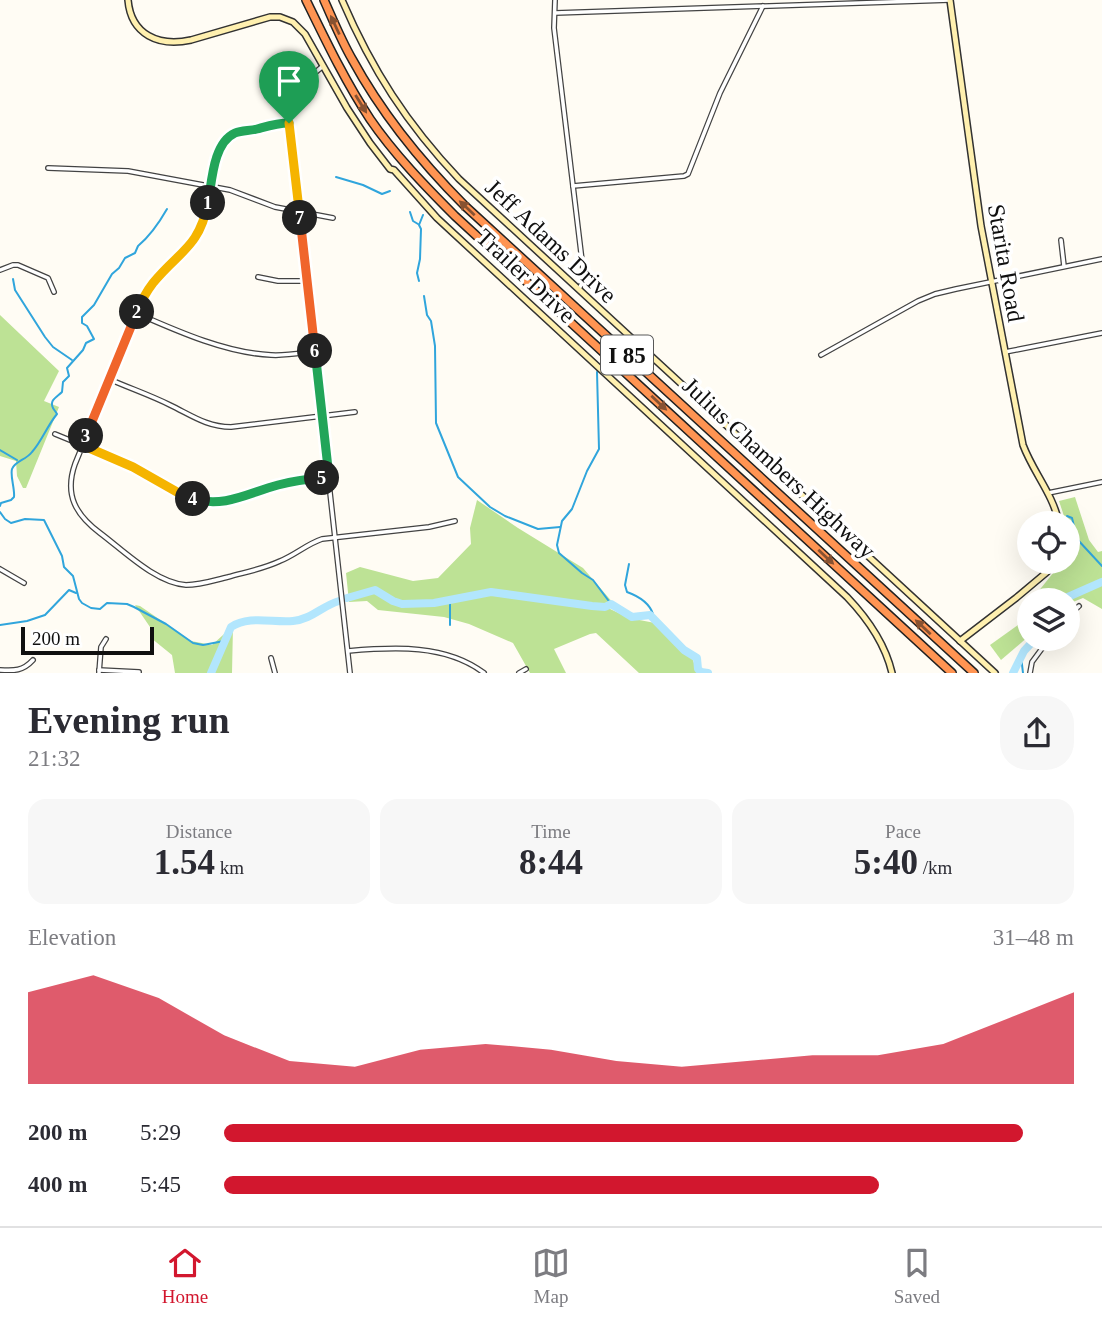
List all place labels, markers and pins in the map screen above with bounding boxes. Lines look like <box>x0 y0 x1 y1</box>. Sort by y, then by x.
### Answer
pin <box>259 51 319 123</box>
pin: 1 <box>190 186 226 220</box>
pin: 7 <box>282 200 318 235</box>
pin: 2 <box>120 294 154 330</box>
pin: 6 <box>298 334 332 368</box>
pin: 3 <box>68 418 104 453</box>
pin: 5 <box>304 461 340 496</box>
pin: 4 <box>176 482 210 516</box>

